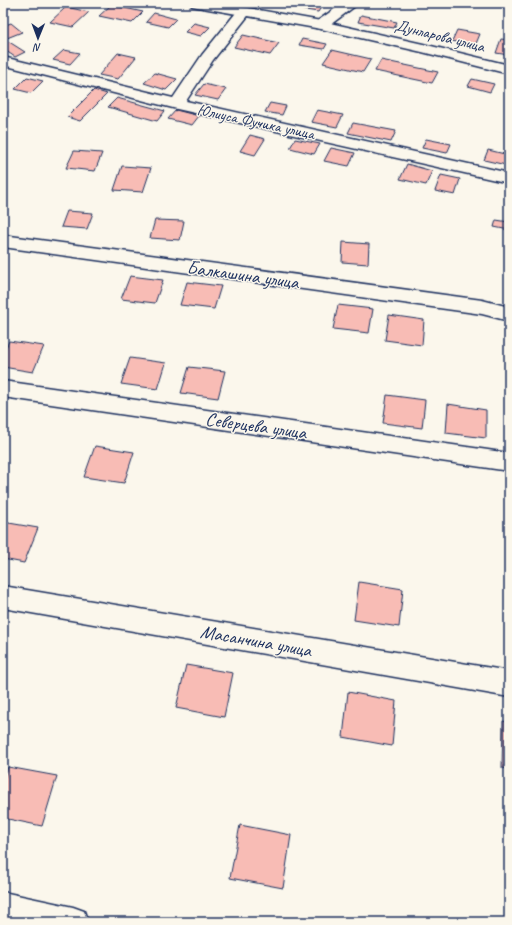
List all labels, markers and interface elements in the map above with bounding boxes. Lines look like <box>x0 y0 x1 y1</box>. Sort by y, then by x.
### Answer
street label: Дунларова улица <box>393 15 488 57</box>
north arrow <box>18 18 58 58</box>
text: N <box>32 41 41 55</box>
street label: Юлиуса Фучика улица <box>195 100 318 144</box>
street label: Балкашина улица <box>186 255 302 295</box>
street label: Северцева улица <box>204 407 310 445</box>
street label: Масанчина улица <box>198 619 315 663</box>

